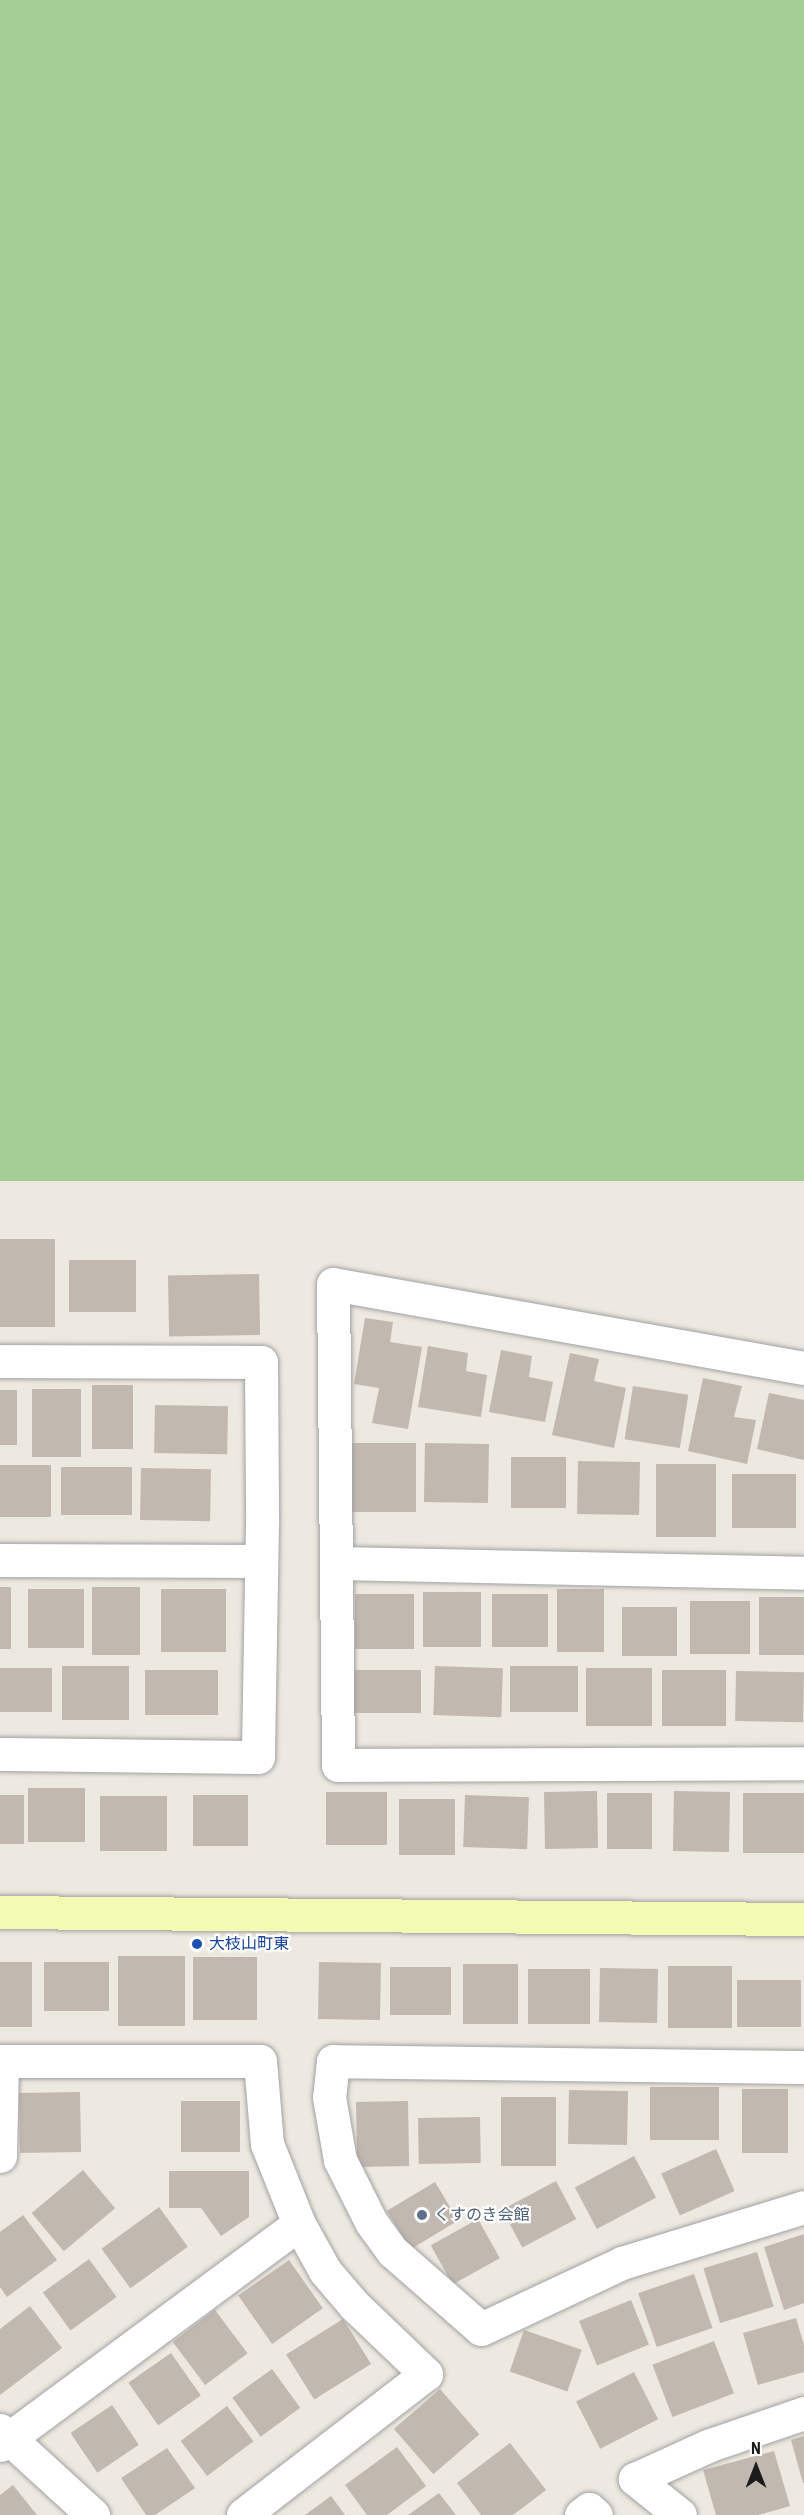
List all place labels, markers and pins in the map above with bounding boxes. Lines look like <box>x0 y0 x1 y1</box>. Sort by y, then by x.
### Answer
place label: 大枝山町東 <box>209 1934 289 1954</box>
marker: 大枝山町東 <box>190 1937 204 1951</box>
place label: くすのき会館 <box>434 2205 530 2225</box>
marker: くすのき会館 <box>415 2208 429 2222</box>

